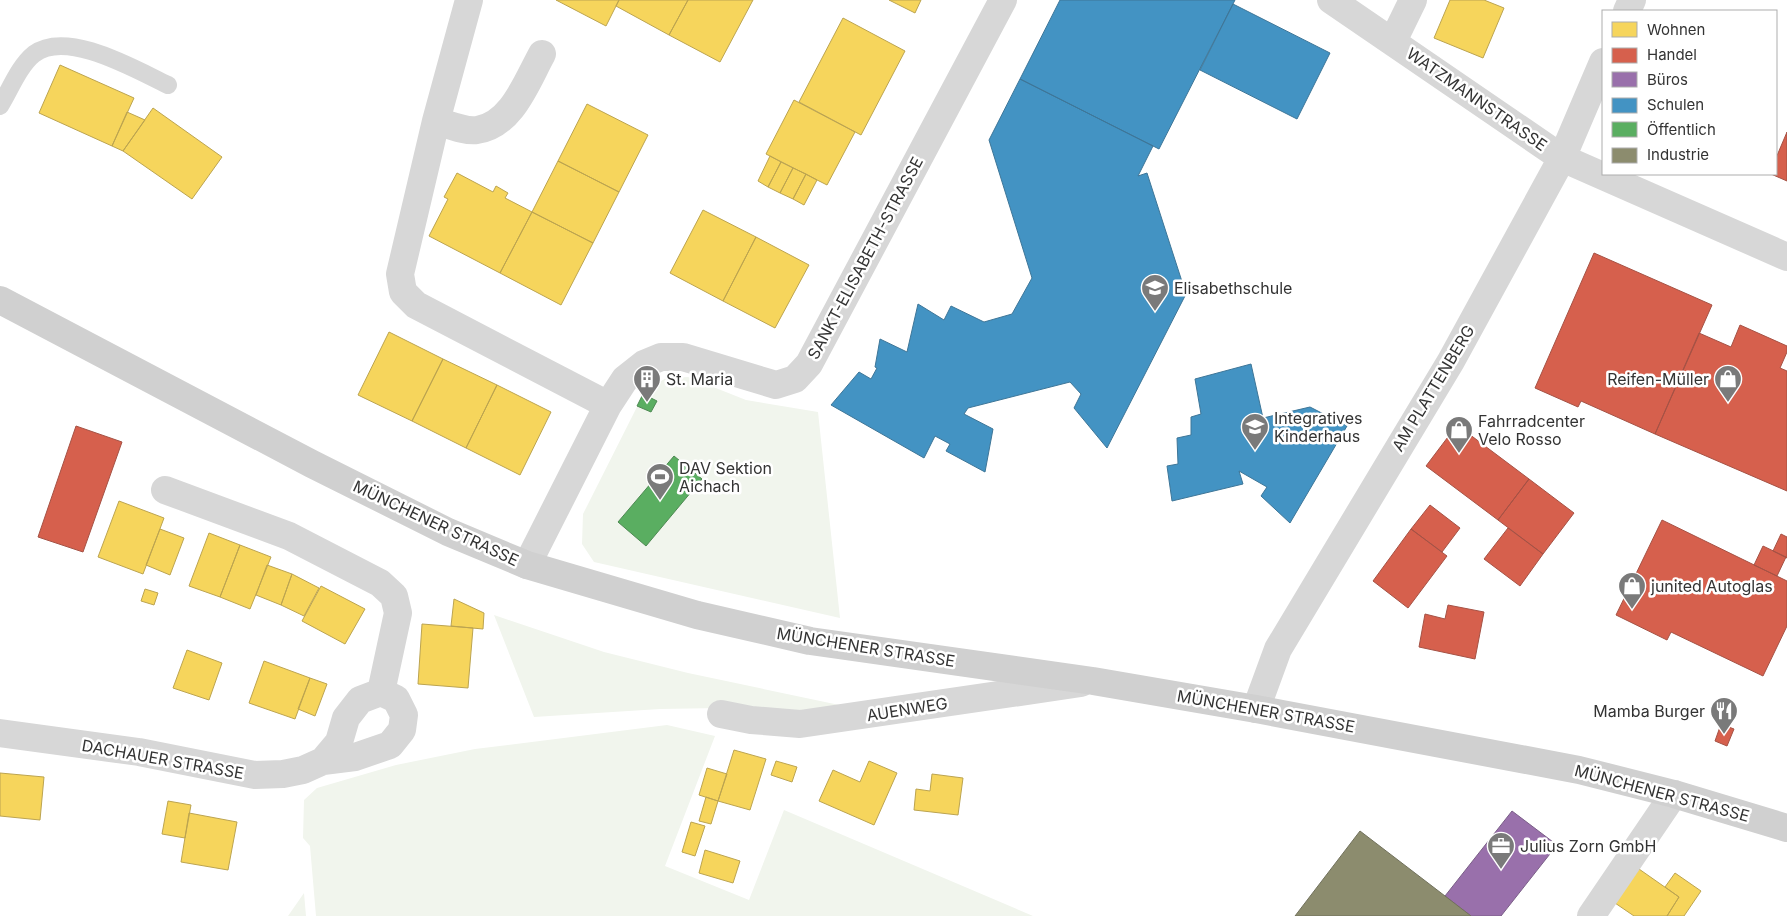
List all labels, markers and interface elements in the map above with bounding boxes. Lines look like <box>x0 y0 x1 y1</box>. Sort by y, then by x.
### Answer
legend <box>1602 10 1777 175</box>
text: Wohnen <box>1647 20 1705 39</box>
street label: WATZMANNSTRASSE <box>1403 43 1551 155</box>
text: Handel <box>1647 45 1697 64</box>
text: Büros <box>1647 70 1688 89</box>
text: Schulen <box>1647 95 1704 114</box>
text: Öffentlich <box>1647 120 1716 139</box>
text: Industrie <box>1647 145 1709 164</box>
street label: SANKT-ELISABETH-STRASSE <box>803 153 927 363</box>
school or university icon: Elisabethschule <box>1140 273 1170 312</box>
place label: Elisabethschule <box>1174 278 1292 298</box>
street label: AM PLATTENBERG <box>1387 321 1479 455</box>
building icon: St. Maria <box>632 364 662 403</box>
shop icon: Reifen-Müller <box>1713 364 1743 403</box>
place label: St. Maria <box>666 369 733 389</box>
place label: Reifen-Müller <box>1607 369 1709 389</box>
place label: Integratives Kinderhaus <box>1274 408 1363 446</box>
place label: Fahrradcenter Velo Rosso <box>1478 411 1585 449</box>
school or university icon: Integratives Kinderhaus <box>1240 412 1270 451</box>
shop icon: Fahrradcenter Velo Rosso <box>1444 415 1474 454</box>
place label: DAV Sektion Aichach <box>679 458 772 496</box>
sports icon: DAV Sektion Aichach <box>645 462 675 501</box>
street label: MÜNCHENER STRASSE <box>350 476 522 570</box>
shop icon: junited Autoglas <box>1617 571 1647 610</box>
place label: junited Autoglas <box>1650 576 1773 596</box>
street label: MÜNCHENER STRASSE <box>775 623 957 671</box>
street label: MÜNCHENER STRASSE <box>1176 686 1356 736</box>
street label: AUENWEG <box>865 693 949 725</box>
restaurant icon: Mamba Burger <box>1709 696 1739 735</box>
place label: Mamba Burger <box>1593 701 1705 721</box>
street label: DACHAUER STRASSE <box>80 735 246 783</box>
street label: MÜNCHENER STRASSE <box>1572 760 1752 826</box>
office icon: Julius Zorn GmbH <box>1486 831 1516 870</box>
place label: Julius Zorn GmbH <box>1520 836 1656 856</box>

